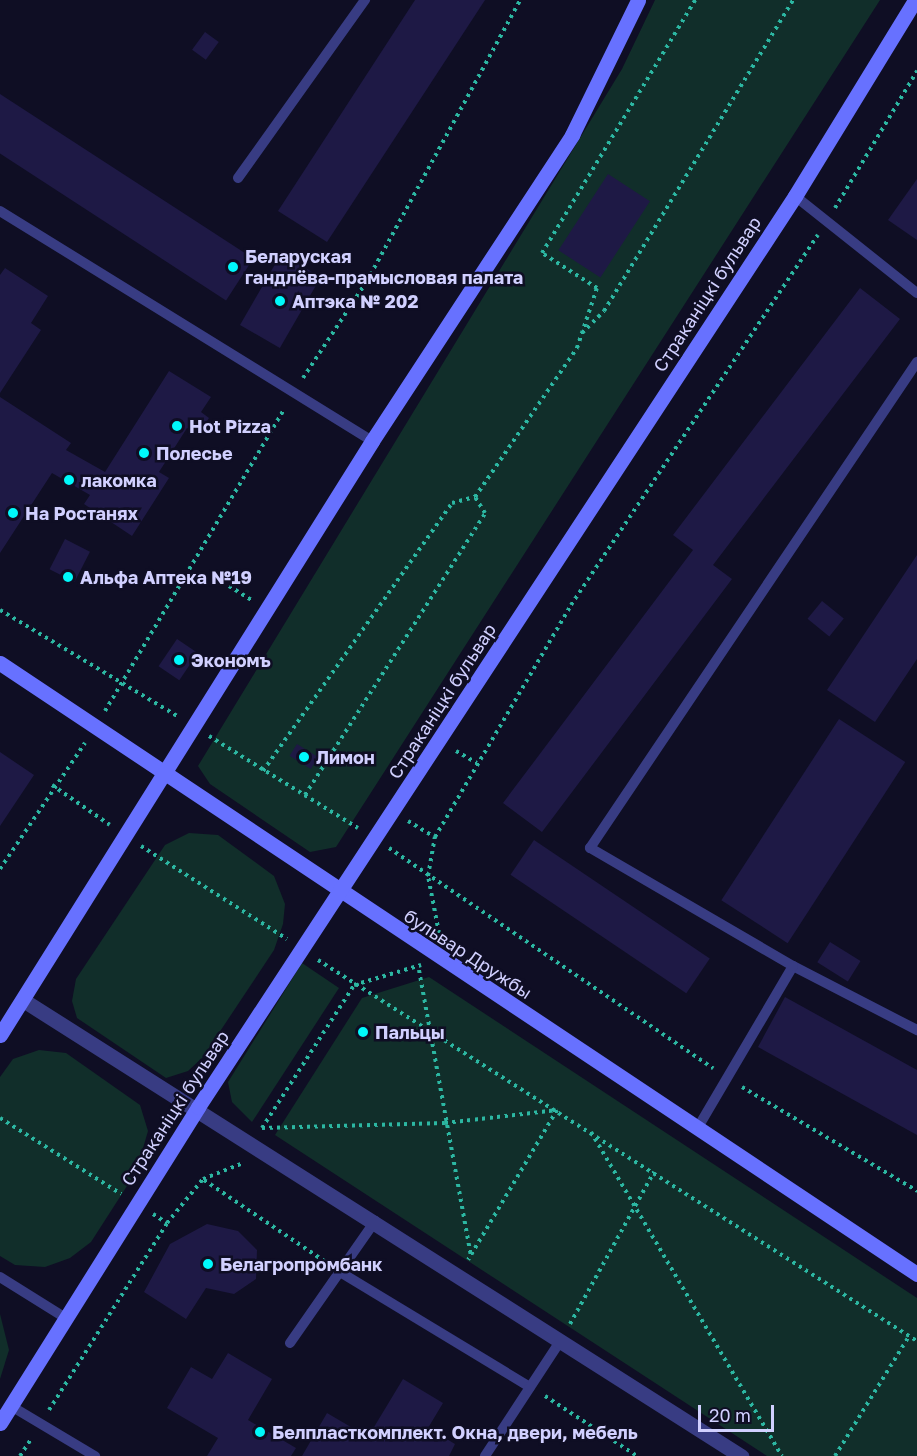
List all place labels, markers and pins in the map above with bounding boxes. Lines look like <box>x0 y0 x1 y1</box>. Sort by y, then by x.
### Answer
place label: Беларуская гандлёва-прамысловая палата <box>245 246 523 288</box>
marker: Беларуская гандлёва-прамысловая палата <box>226 260 240 274</box>
place label: Аптэка № 202 <box>292 290 418 312</box>
marker: Аптэка № 202 <box>273 294 287 308</box>
place label: Hot Pizza <box>189 415 271 437</box>
marker: Hot Pizza <box>170 419 184 433</box>
place label: Полесье <box>156 442 233 464</box>
marker: Полесье <box>137 446 151 460</box>
place label: лакомка <box>81 469 157 491</box>
marker: лакомка <box>62 473 76 487</box>
place label: На Ростанях <box>25 502 138 524</box>
marker: На Ростанях <box>6 506 20 520</box>
place label: Альфа Аптека №19 <box>80 566 252 588</box>
marker: Альфа Аптека №19 <box>61 570 75 584</box>
place label: Экономъ <box>191 649 271 671</box>
marker: Экономъ <box>172 653 186 667</box>
place label: Лимон <box>316 746 375 768</box>
marker: Лимон <box>297 750 311 764</box>
place label: Пальцы <box>375 1021 445 1043</box>
marker: Пальцы <box>356 1025 370 1039</box>
place label: Белагропромбанк <box>220 1253 382 1275</box>
marker: Белагропромбанк <box>201 1257 215 1271</box>
place label: Белпласткомплект. Окна, двери, мебель <box>272 1421 638 1443</box>
marker: Белпласткомплект. Окна, двери, мебель <box>253 1425 267 1439</box>

